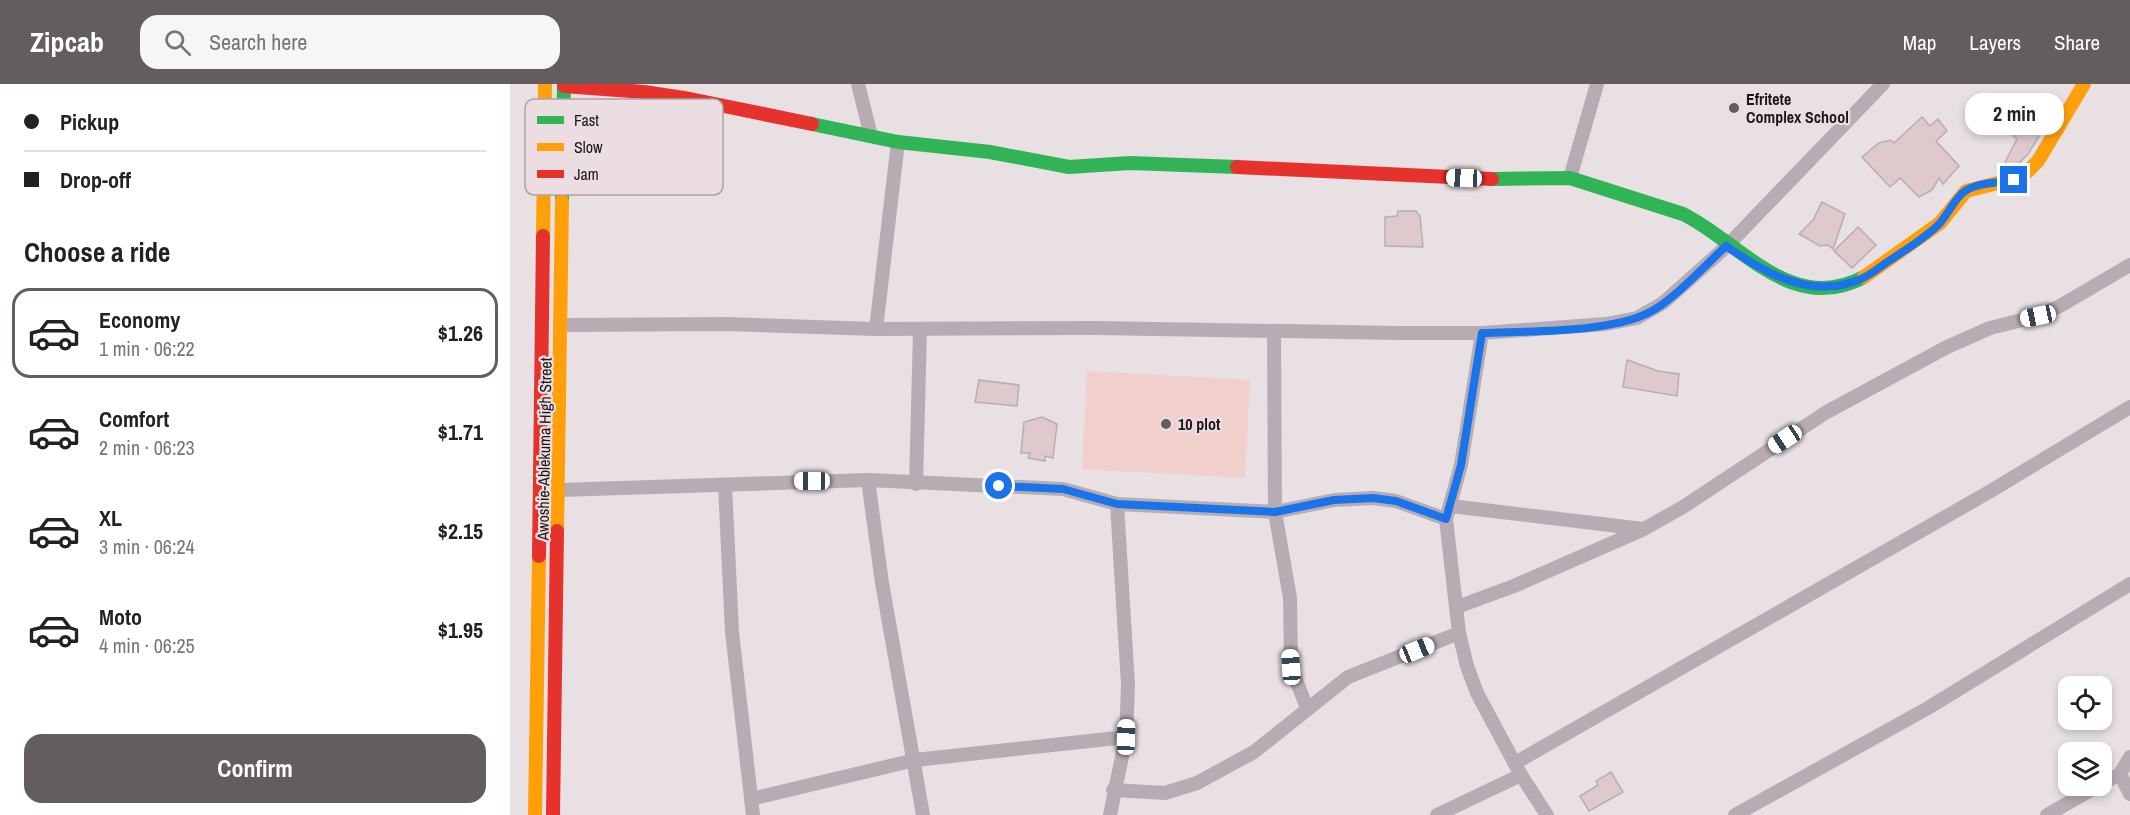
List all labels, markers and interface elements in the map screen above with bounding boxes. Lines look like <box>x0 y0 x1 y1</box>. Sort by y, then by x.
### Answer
search box <box>140 15 560 69</box>
text: Zipcab <box>30 23 104 61</box>
icon: search <box>161 26 194 59</box>
text: Search here <box>209 27 307 57</box>
text: Map <box>1903 28 1936 57</box>
text: Layers <box>1969 28 2021 57</box>
text: Share <box>2054 28 2100 57</box>
place label: Efritete Complex School <box>1746 88 1849 128</box>
callout: 2 min <box>1964 93 2063 135</box>
legend <box>525 99 723 195</box>
text: 2 min <box>1993 100 2036 127</box>
marker: Efritete Complex School <box>1727 101 1741 115</box>
text: Pickup <box>60 107 119 137</box>
text: Fast <box>574 109 599 131</box>
text: Slow <box>574 136 603 158</box>
text: Jam <box>574 163 599 185</box>
text: Drop-off <box>60 165 131 195</box>
route end <box>2000 166 2027 193</box>
car <box>1446 168 1482 188</box>
text: Choose a ride <box>24 234 170 270</box>
car <box>2019 303 2057 329</box>
text: Economy <box>99 305 180 335</box>
icon: car <box>27 306 81 360</box>
text: $1.26 <box>438 318 483 348</box>
text: 1 min · 06:22 <box>99 335 195 362</box>
street label: Awoshie-Ablekuma High Street <box>531 357 557 542</box>
text: Comfort <box>99 404 169 434</box>
icon: car <box>27 405 81 459</box>
place label: 10 plot <box>1178 413 1221 435</box>
text: $1.71 <box>438 417 483 447</box>
marker: 10 plot <box>1159 417 1173 431</box>
car <box>1765 422 1805 456</box>
text: 2 min · 06:23 <box>99 434 195 461</box>
car <box>794 472 830 490</box>
route start <box>985 472 1012 499</box>
text: XL <box>99 503 122 533</box>
icon: car <box>27 504 81 558</box>
text: $2.15 <box>438 516 483 546</box>
text: 3 min · 06:24 <box>99 533 195 560</box>
text: Moto <box>99 602 142 632</box>
icon: car <box>27 603 81 657</box>
text: $1.95 <box>438 615 483 645</box>
text: 4 min · 06:25 <box>99 632 195 659</box>
car <box>1397 635 1437 665</box>
car <box>1281 648 1301 686</box>
map controls <box>2058 676 2112 796</box>
button: locate <box>2058 676 2112 730</box>
car <box>1116 719 1136 755</box>
button: Confirm <box>24 734 486 803</box>
button: layers <box>2058 742 2112 796</box>

